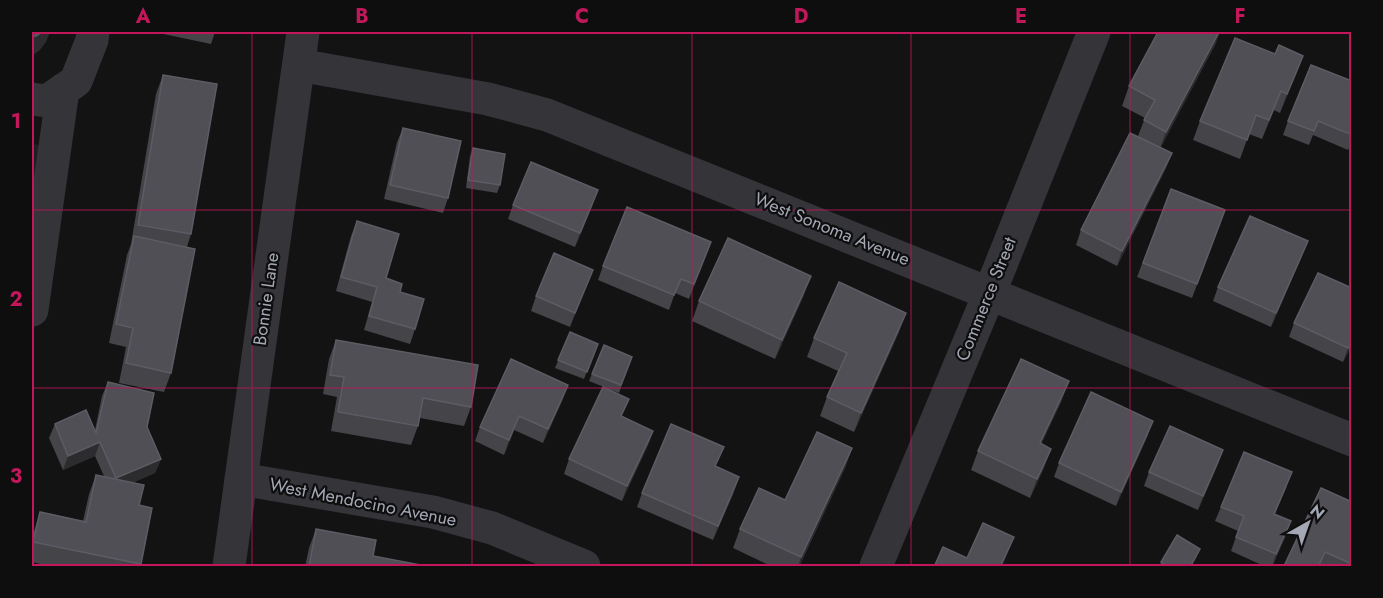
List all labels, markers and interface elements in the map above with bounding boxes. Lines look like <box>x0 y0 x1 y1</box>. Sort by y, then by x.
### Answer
text: A <box>135 2 151 31</box>
text: B <box>355 2 369 31</box>
text: C <box>575 2 589 31</box>
text: D <box>794 2 808 31</box>
text: E <box>1015 2 1027 31</box>
text: F <box>1234 2 1246 31</box>
text: 1 <box>11 107 21 136</box>
street label: West Sonoma Avenue <box>750 186 914 272</box>
street label: Commerce Street <box>949 232 1023 365</box>
street label: Bonnie Lane <box>247 251 285 347</box>
text: 2 <box>9 285 23 314</box>
text: 3 <box>10 462 22 491</box>
street label: West Mendocino Avenue <box>267 471 459 533</box>
north arrow <box>1278 493 1338 553</box>
text: N <box>1305 499 1330 525</box>

